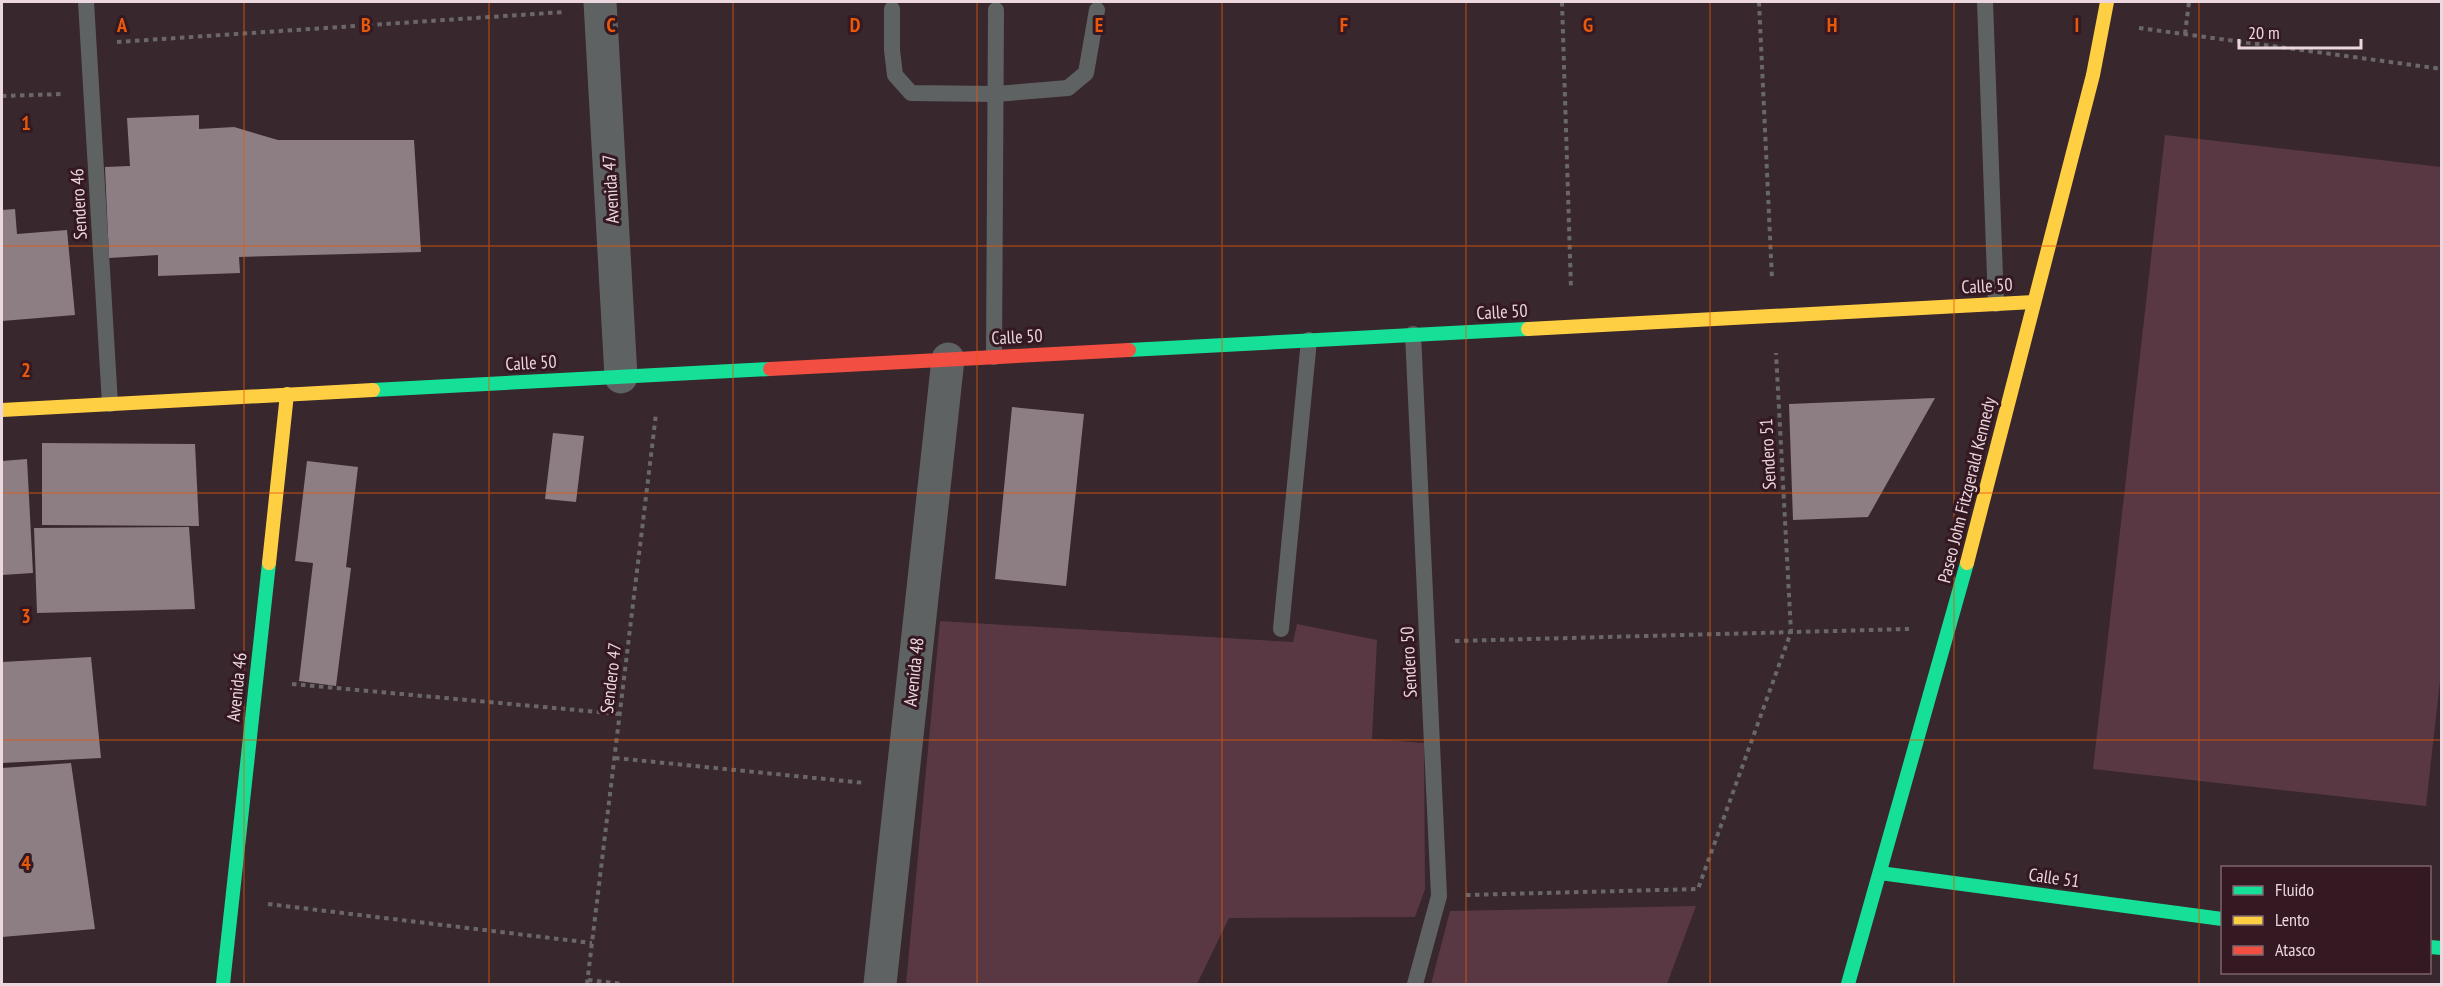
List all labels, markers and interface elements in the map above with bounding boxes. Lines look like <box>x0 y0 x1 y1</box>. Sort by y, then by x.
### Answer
text: A <box>116 12 128 38</box>
text: B <box>361 12 371 38</box>
text: C <box>606 12 616 38</box>
text: D <box>850 12 861 38</box>
text: E <box>1095 12 1103 38</box>
text: F <box>1340 12 1348 38</box>
text: G <box>1583 12 1593 38</box>
text: H <box>1827 12 1837 38</box>
text: I <box>2075 12 2079 38</box>
scale bar <box>2239 12 2360 50</box>
text: 20 m <box>2248 21 2280 44</box>
text: 1 <box>21 110 31 136</box>
street label: Avenida 47 <box>597 154 624 224</box>
street label: Sendero 46 <box>65 168 92 240</box>
street label: Calle 50 <box>1961 273 2013 298</box>
street label: Calle 50 <box>1476 299 1528 324</box>
street label: Calle 50 <box>991 324 1043 349</box>
street label: Calle 50 <box>505 350 557 375</box>
text: 2 <box>21 357 31 383</box>
street label: Paseo John Fitzgerald Kennedy <box>1932 394 2001 585</box>
street label: Sendero 51 <box>1754 418 1781 490</box>
text: 3 <box>21 603 31 629</box>
street label: Sendero 50 <box>1395 626 1422 698</box>
street label: Avenida 48 <box>898 636 929 708</box>
street label: Sendero 47 <box>595 641 626 715</box>
street label: Avenida 46 <box>221 651 252 723</box>
text: 4 <box>21 850 31 876</box>
street label: Calle 51 <box>2027 863 2081 892</box>
legend <box>2221 866 2431 974</box>
text: Fluido <box>2275 878 2314 901</box>
text: Lento <box>2275 908 2310 931</box>
text: Atasco <box>2275 938 2316 961</box>

